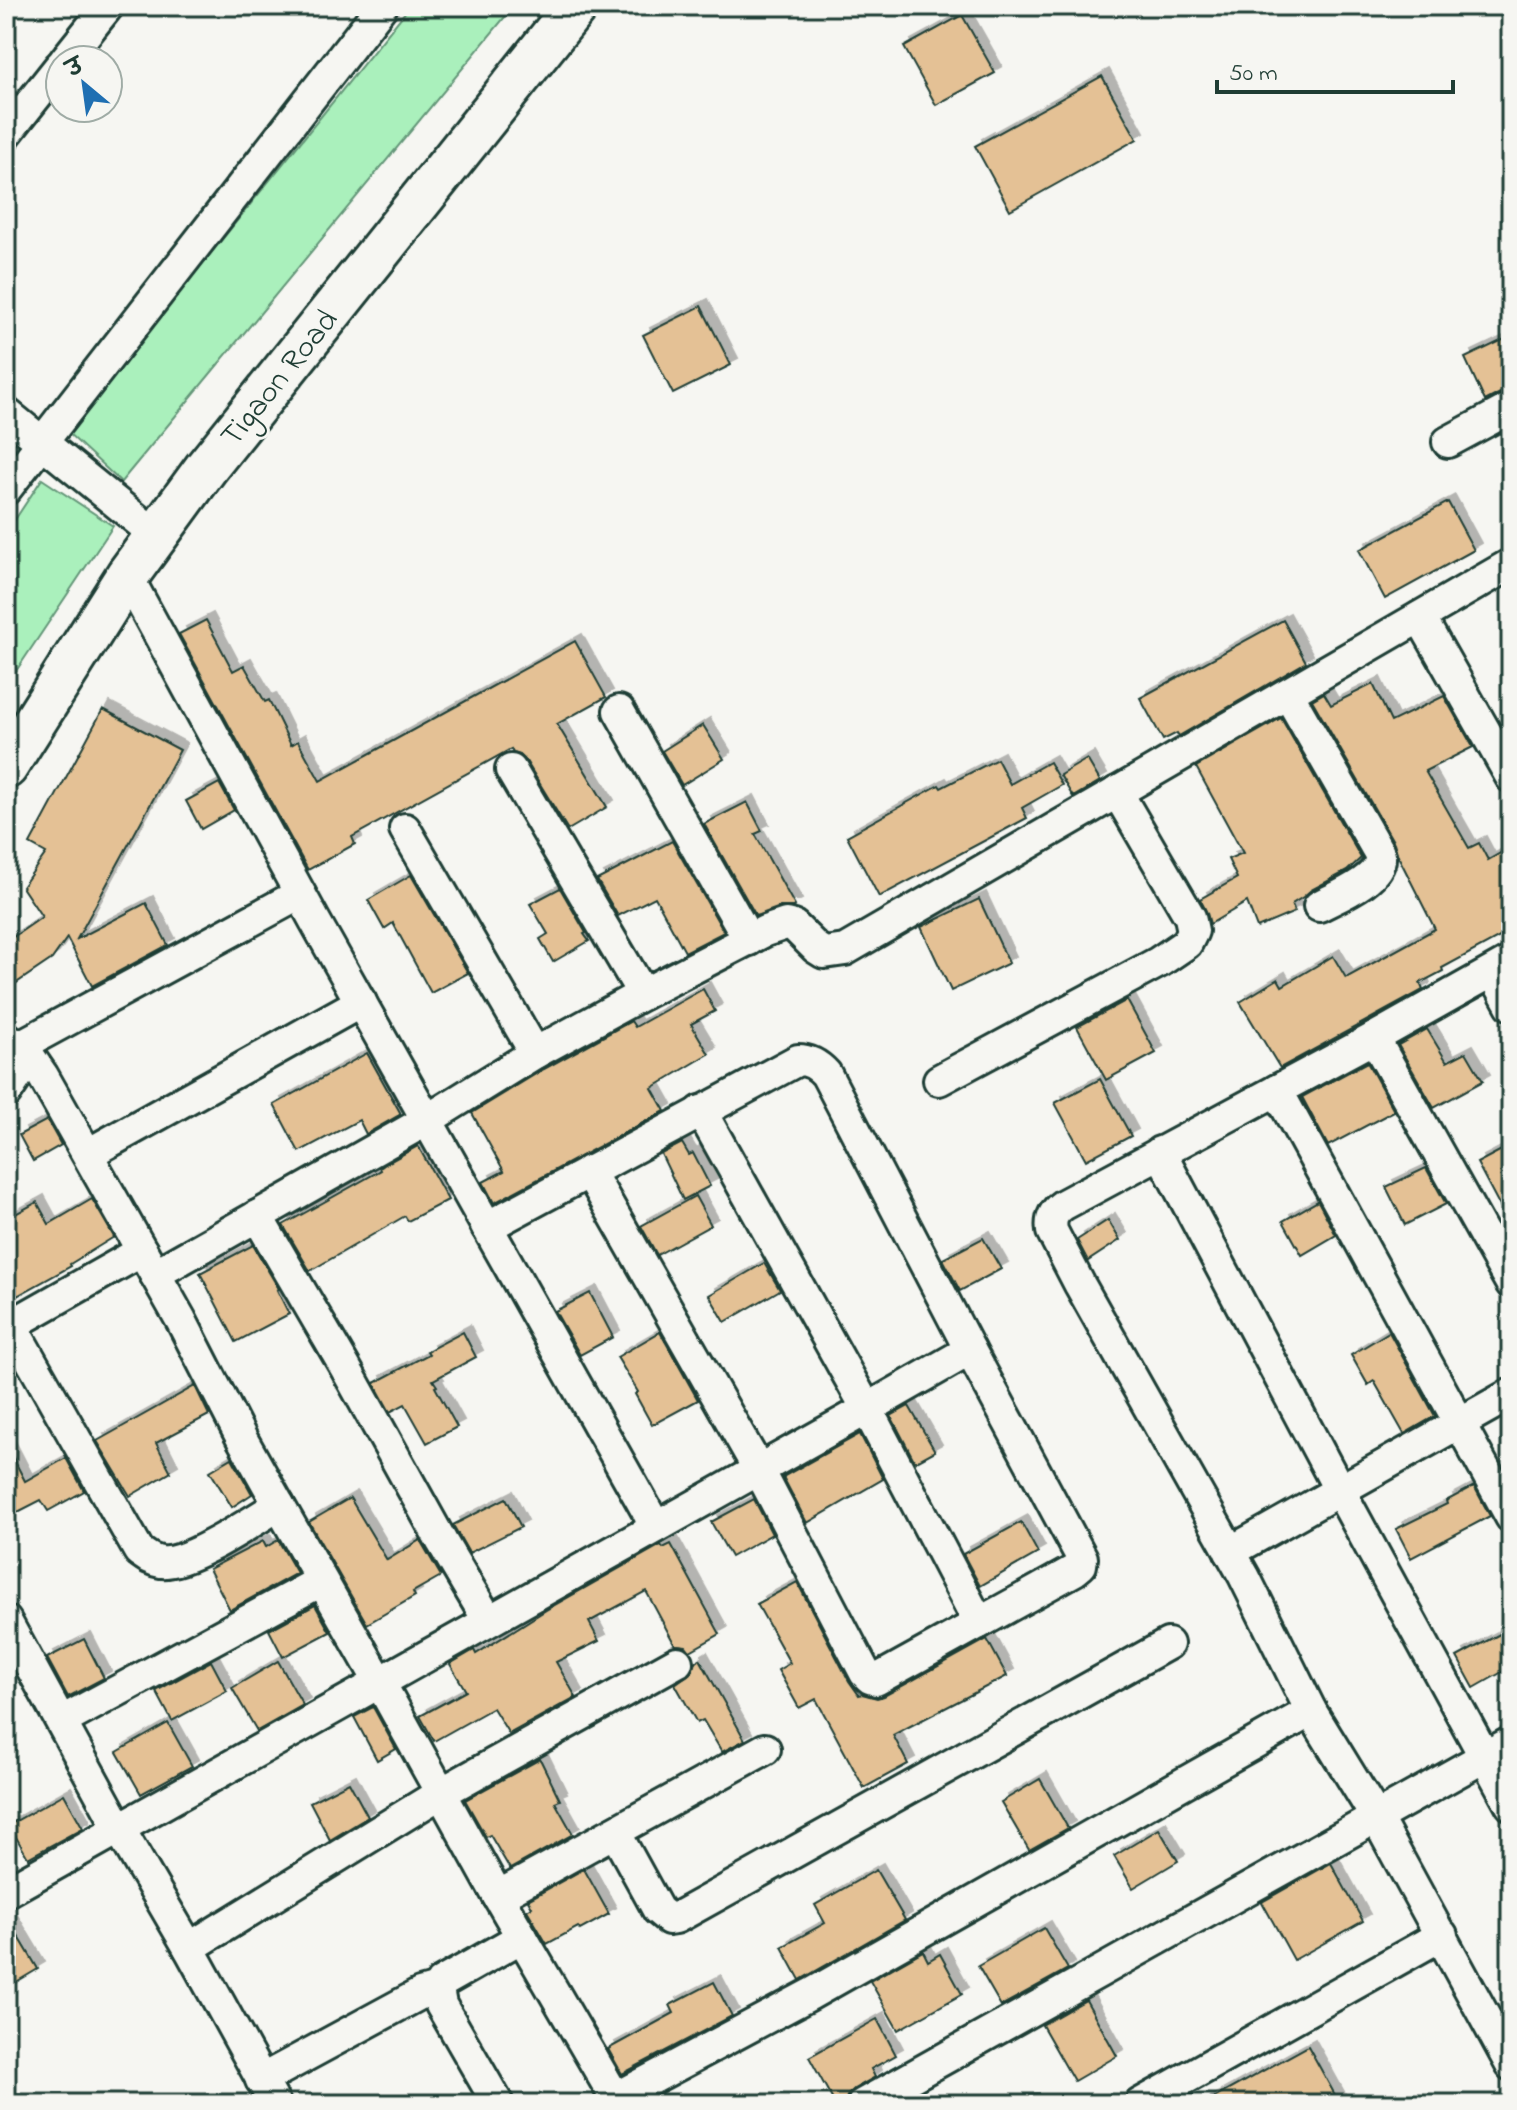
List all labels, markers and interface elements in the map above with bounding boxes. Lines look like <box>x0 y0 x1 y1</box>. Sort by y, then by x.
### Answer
north arrow <box>44 44 124 124</box>
scale bar <box>1217 44 1453 94</box>
text: उ <box>60 50 92 88</box>
text: 50 m <box>1229 57 1278 92</box>
street label: Tigaon Road <box>210 300 351 458</box>

